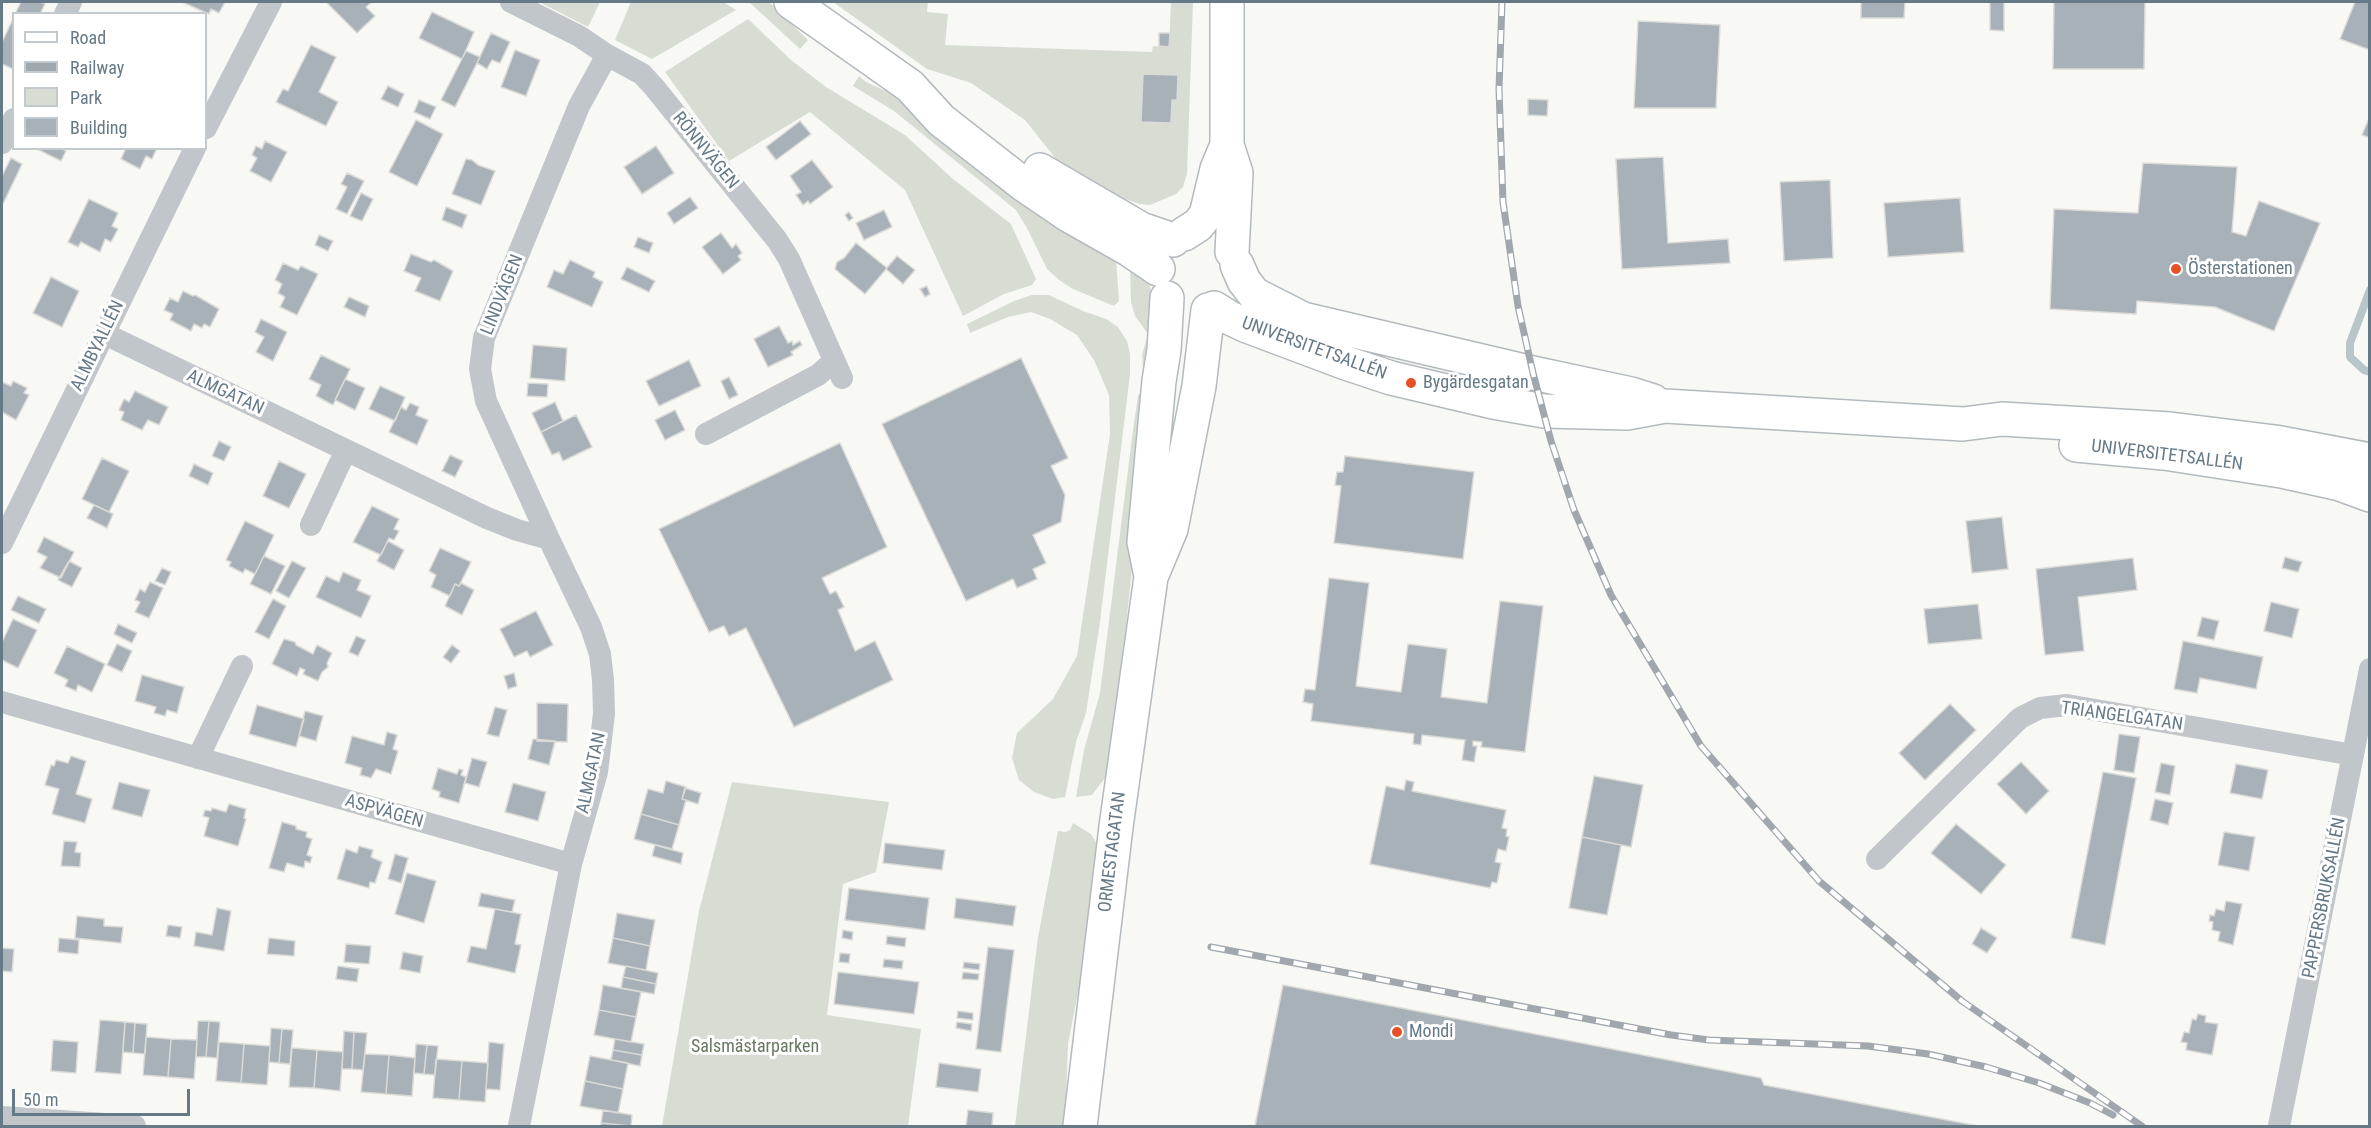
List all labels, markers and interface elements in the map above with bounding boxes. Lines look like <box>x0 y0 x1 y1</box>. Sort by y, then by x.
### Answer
legend <box>12 12 207 150</box>
text: Road <box>70 27 106 48</box>
text: Railway <box>70 57 124 78</box>
text: Park <box>70 87 102 108</box>
street label: RÖNNVÄGEN <box>667 108 743 194</box>
text: Building <box>70 117 127 138</box>
street label: LINDVÄGEN <box>477 252 529 338</box>
place label: Österstationen <box>2188 258 2293 280</box>
marker: Österstationen <box>2169 262 2183 276</box>
street label: ALMBYALLÉN <box>67 297 129 395</box>
street label: UNIVERSITETSALLÉN <box>1239 313 1389 385</box>
street label: ALMGATAN <box>183 366 267 420</box>
place label: Bygärdesgatan <box>1423 372 1529 394</box>
marker: Bygärdesgatan <box>1404 376 1418 390</box>
street label: UNIVERSITETSALLÉN <box>2090 436 2244 476</box>
street label: TRIANGELGATAN <box>2060 698 2184 736</box>
street label: ALMGATAN <box>573 730 611 816</box>
street label: ORMESTAGATAN <box>1095 790 1131 914</box>
street label: ASPVÄGEN <box>343 791 425 833</box>
street label: PAPPERSBRUKSALLÉN <box>2299 816 2351 980</box>
place label: Mondi <box>1409 1021 1453 1043</box>
marker: Mondi <box>1390 1025 1404 1039</box>
park label: Salsmästarparken <box>691 1036 819 1058</box>
scale bar <box>15 1077 194 1115</box>
text: 50 m <box>23 1089 58 1110</box>

